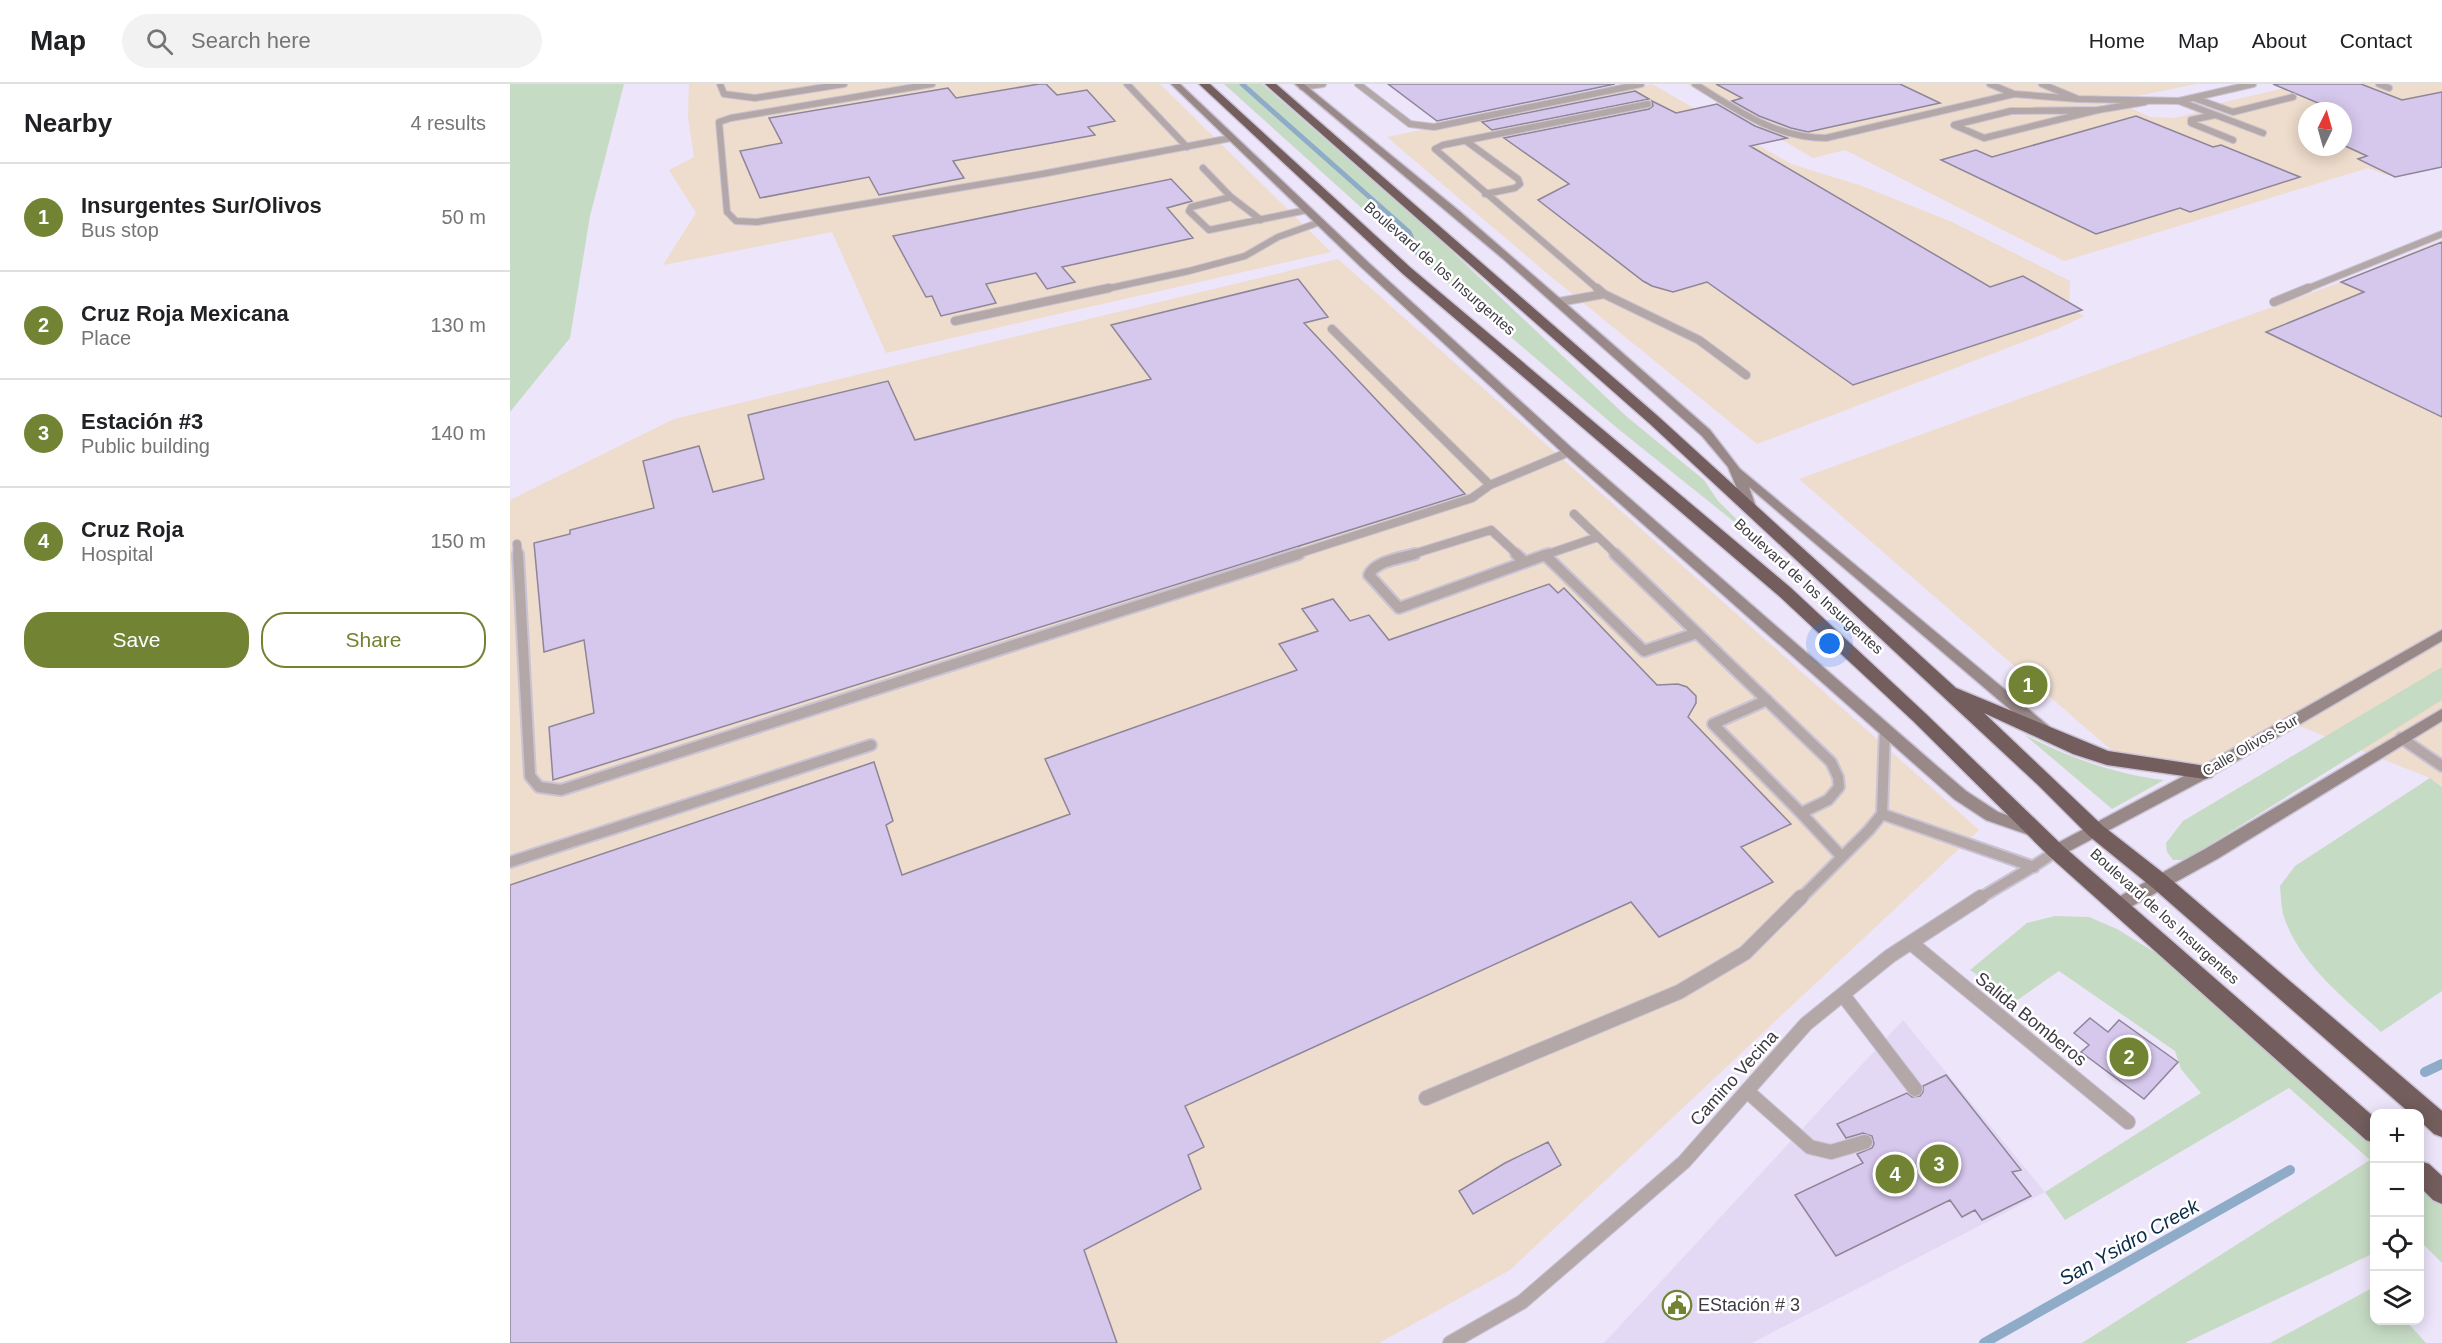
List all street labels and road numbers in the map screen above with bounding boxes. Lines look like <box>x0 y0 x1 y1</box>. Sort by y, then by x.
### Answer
street label: Boulevard de los Insurgentes <box>1361 198 1519 338</box>
street label: Boulevard de los Insurgentes <box>1731 515 1887 657</box>
street label: Calle Olivos Sur <box>2199 711 2301 779</box>
street label: Boulevard de los Insurgentes <box>2087 845 2243 987</box>
street label: Salida Bomberos <box>1971 968 2091 1070</box>
street label: Camino Vecina <box>1686 1026 1783 1130</box>

